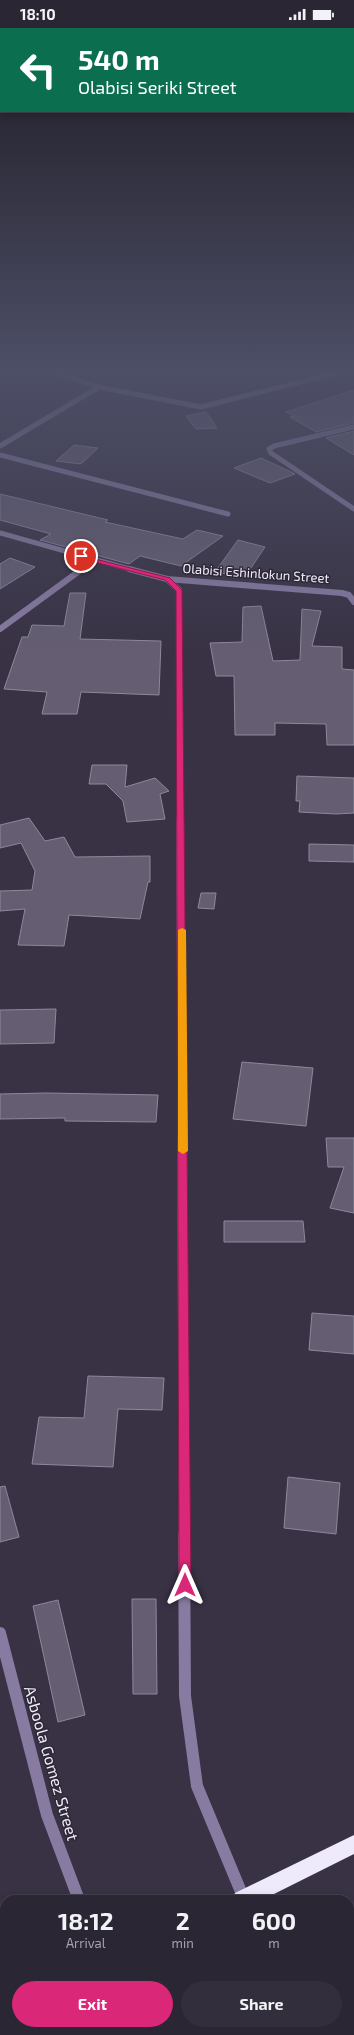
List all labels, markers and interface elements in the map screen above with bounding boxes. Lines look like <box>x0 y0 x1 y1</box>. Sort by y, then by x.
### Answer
text: 18:10 <box>20 5 56 23</box>
text: 540 m <box>78 42 160 76</box>
icon: left <box>12 44 64 96</box>
text: Olabisi Seriki Street <box>78 76 237 98</box>
pin <box>64 539 98 573</box>
icon: arrive <box>70 545 92 567</box>
street label: Olabisi Eshinlokun Street <box>182 560 330 586</box>
position arrow <box>164 1564 206 1606</box>
street label: Asboola Gomez Street <box>21 1683 83 1843</box>
text: 18:12 <box>58 1906 114 1935</box>
text: 2 <box>176 1906 190 1935</box>
text: 600 <box>252 1906 296 1935</box>
text: Arrival <box>66 1935 106 1951</box>
text: min <box>172 1935 194 1951</box>
text: m <box>268 1935 280 1951</box>
button: Exit <box>12 1981 173 2027</box>
button: Share <box>181 1981 342 2027</box>

